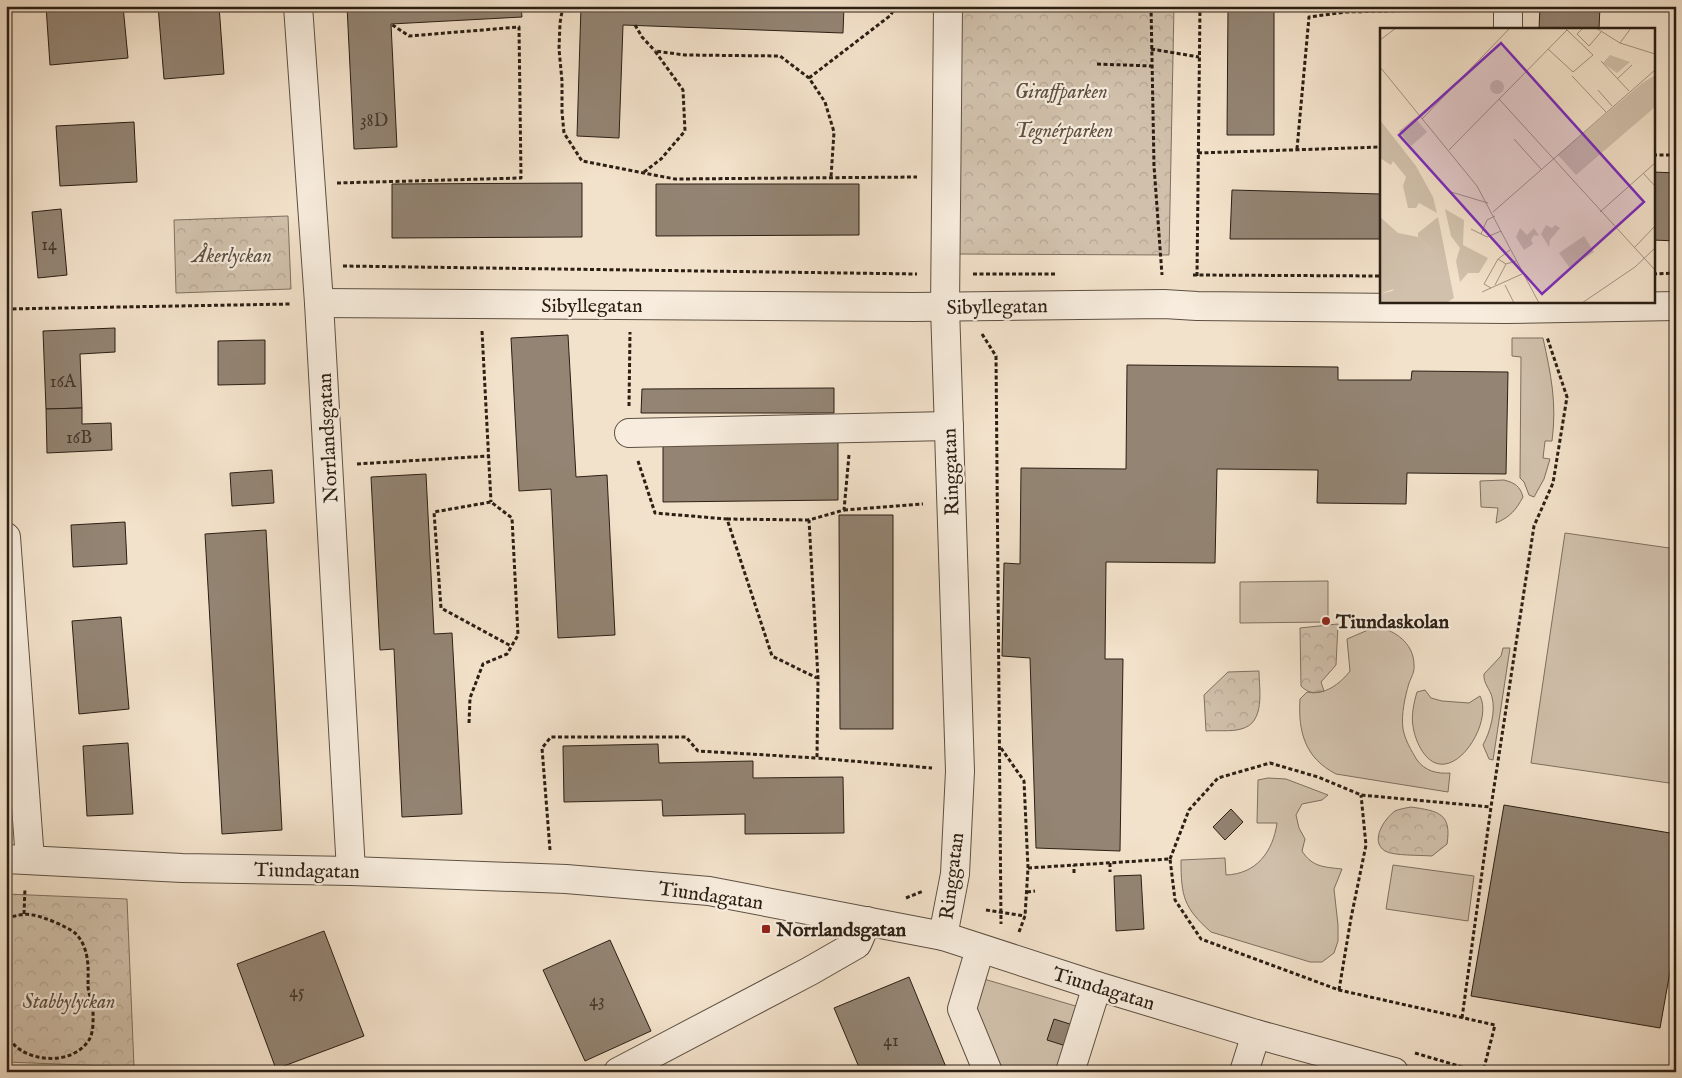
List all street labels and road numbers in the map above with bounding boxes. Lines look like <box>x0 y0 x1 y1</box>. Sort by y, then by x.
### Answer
street label: Sibyllegatan <box>541 294 643 319</box>
street label: Sibyllegatan <box>946 294 1048 321</box>
street label: Norrlandsgatan <box>313 372 344 504</box>
street label: Ringgatan <box>937 427 966 516</box>
street label: Ringgatan <box>935 831 970 921</box>
street label: Tiundagatan <box>254 858 360 885</box>
street label: Tiundagatan <box>657 877 765 916</box>
street label: Tiundagatan <box>1049 962 1158 1017</box>

